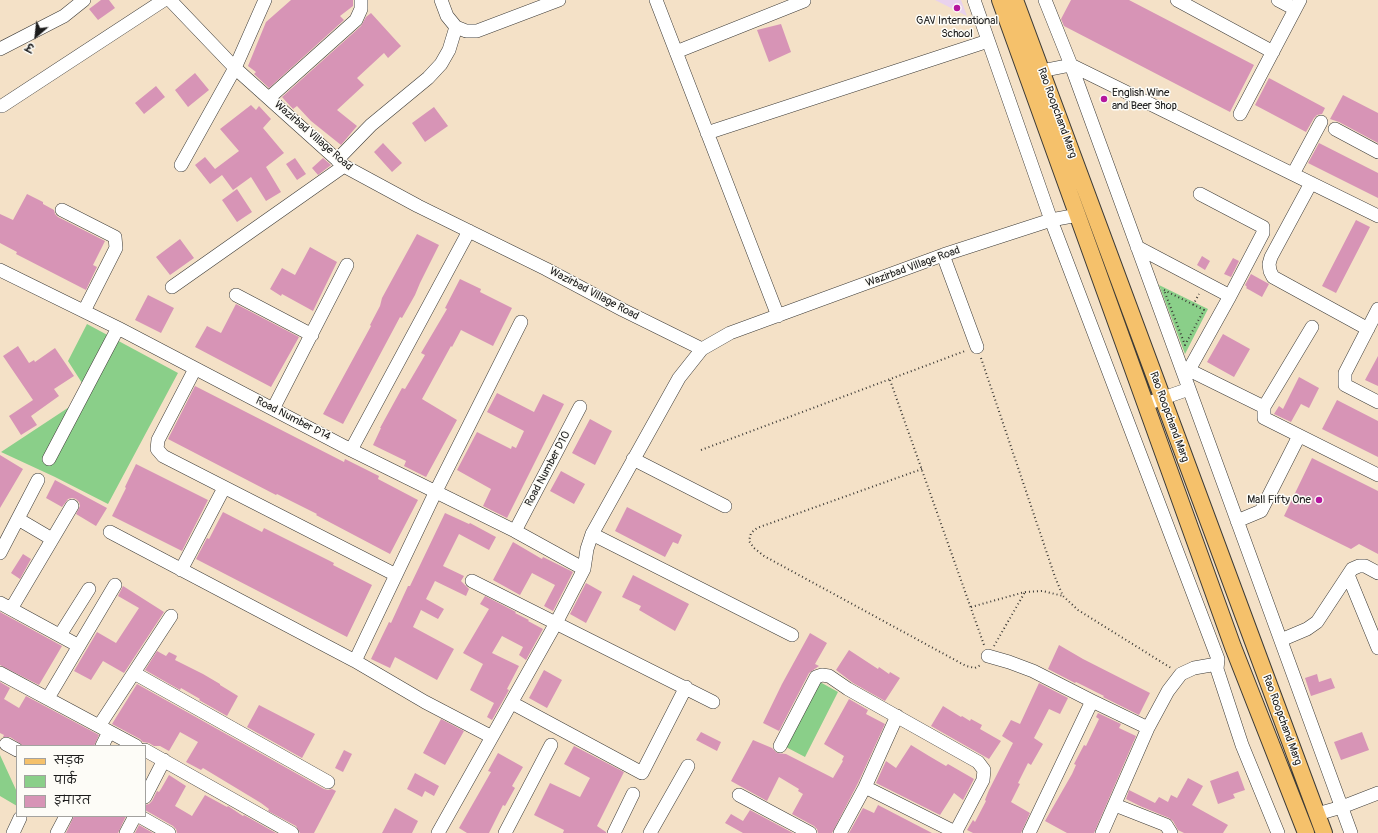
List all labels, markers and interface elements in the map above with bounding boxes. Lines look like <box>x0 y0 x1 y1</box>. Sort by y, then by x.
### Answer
marker: GAV International School <box>952 3 962 13</box>
place label: GAV International School <box>916 14 998 40</box>
north arrow <box>16 16 56 56</box>
text: उ <box>24 40 36 54</box>
street label: Rao Roopchand Marg <box>1035 66 1079 160</box>
place label: English Wine and Beer Shop <box>1112 86 1177 112</box>
marker: English Wine and Beer Shop <box>1099 94 1109 104</box>
street label: Wazirbad Village Road <box>271 98 355 174</box>
street label: Wazirbad Village Road <box>864 244 962 290</box>
street label: Wazirbad Village Road <box>547 265 641 323</box>
street label: Rao Roopchand Marg <box>1147 370 1191 464</box>
street label: Road Number D14 <box>253 394 333 444</box>
street label: Road Number D10 <box>523 429 573 509</box>
place label: Mall Fifty One <box>1247 493 1311 507</box>
marker: Mall Fifty One <box>1314 495 1324 505</box>
street label: Rao Roopchand Marg <box>1260 673 1304 767</box>
legend <box>16 745 146 817</box>
text: सड़क <box>54 753 84 768</box>
text: पार्क <box>54 773 77 788</box>
text: इमारत <box>54 793 91 808</box>

